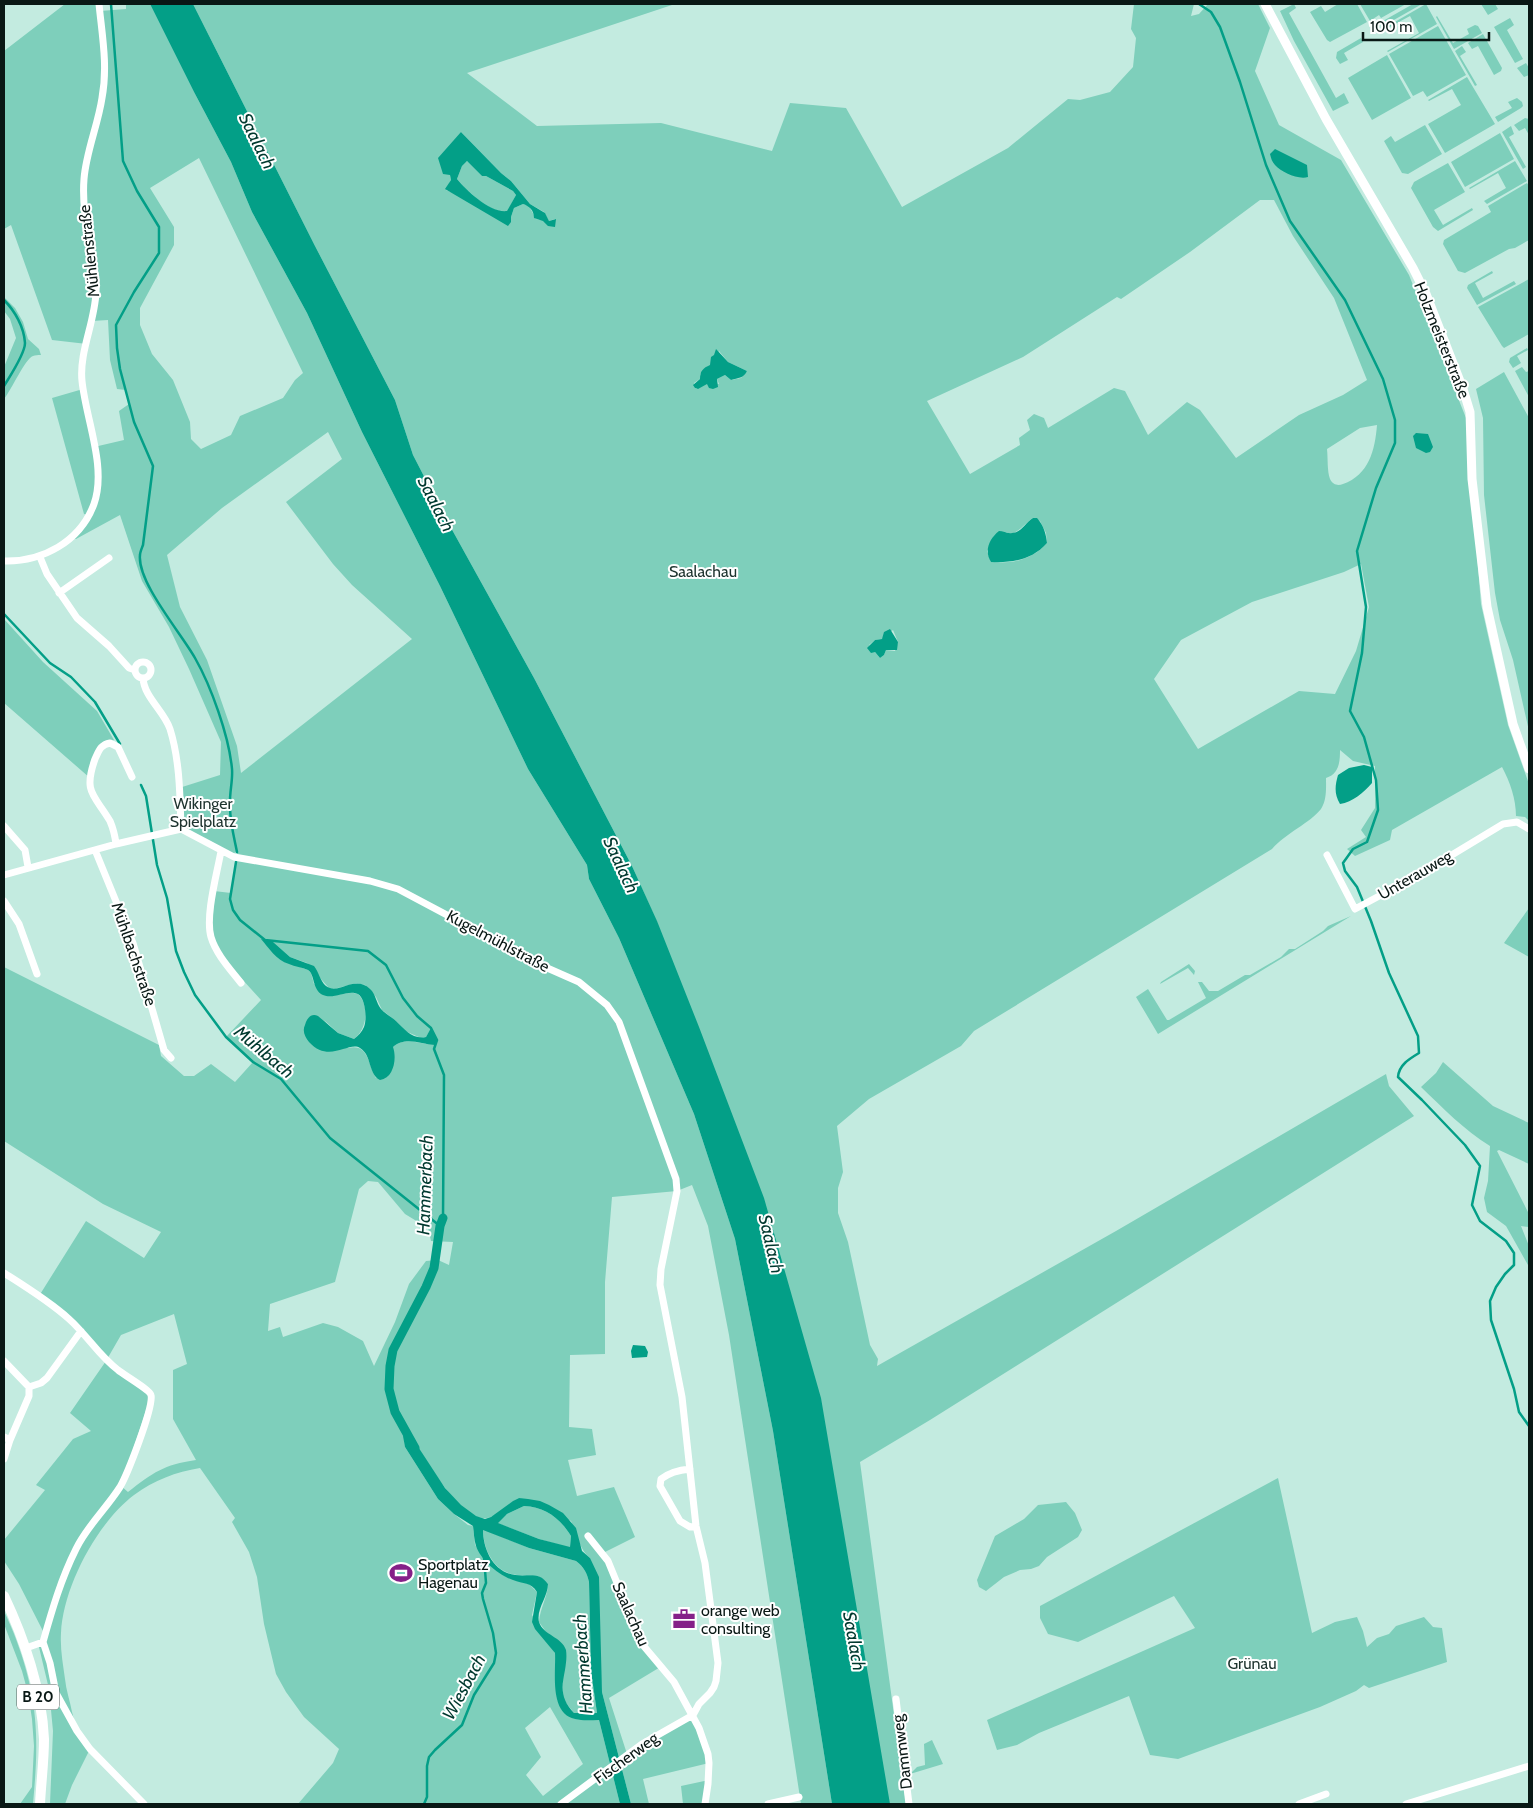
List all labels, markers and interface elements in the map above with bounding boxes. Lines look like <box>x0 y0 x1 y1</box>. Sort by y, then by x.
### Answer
scale bar <box>1363 10 1489 42</box>
text: 100 m <box>1370 18 1412 36</box>
water label: Saalach <box>234 109 280 173</box>
street label: Mühlenstraße <box>75 204 103 298</box>
street label: Holzmeisterstraße <box>1410 279 1474 401</box>
water label: Saalach <box>413 472 459 536</box>
park label: Saalachau <box>669 562 737 581</box>
park label: Wikinger Spielplatz <box>170 794 237 831</box>
water label: Saalach <box>598 833 644 897</box>
street label: Unterauweg <box>1375 846 1456 904</box>
street label: Mühlbachstraße <box>107 900 161 1008</box>
street label: Kugelmühlstraße <box>443 906 553 976</box>
water label: Mühlbach <box>229 1020 298 1083</box>
water label: Hammerbach <box>412 1135 438 1235</box>
water label: Saalach <box>754 1213 788 1275</box>
place label: Sportplatz Hagenau <box>418 1555 489 1592</box>
sports icon: Sportplatz Hagenau <box>388 1560 414 1586</box>
street label: Saalachau <box>608 1579 654 1649</box>
place label: orange web consulting <box>701 1601 780 1638</box>
office icon: orange web consulting <box>671 1606 697 1632</box>
water label: Saalach <box>838 1610 870 1672</box>
water label: Hammerbach <box>569 1613 597 1715</box>
water label: Wiesbach <box>438 1650 490 1724</box>
park label: Grünau <box>1227 1654 1277 1673</box>
road number: B 20 <box>17 1684 59 1710</box>
street label: Dammweg <box>888 1713 916 1790</box>
street label: Fischerweg <box>590 1728 663 1788</box>

